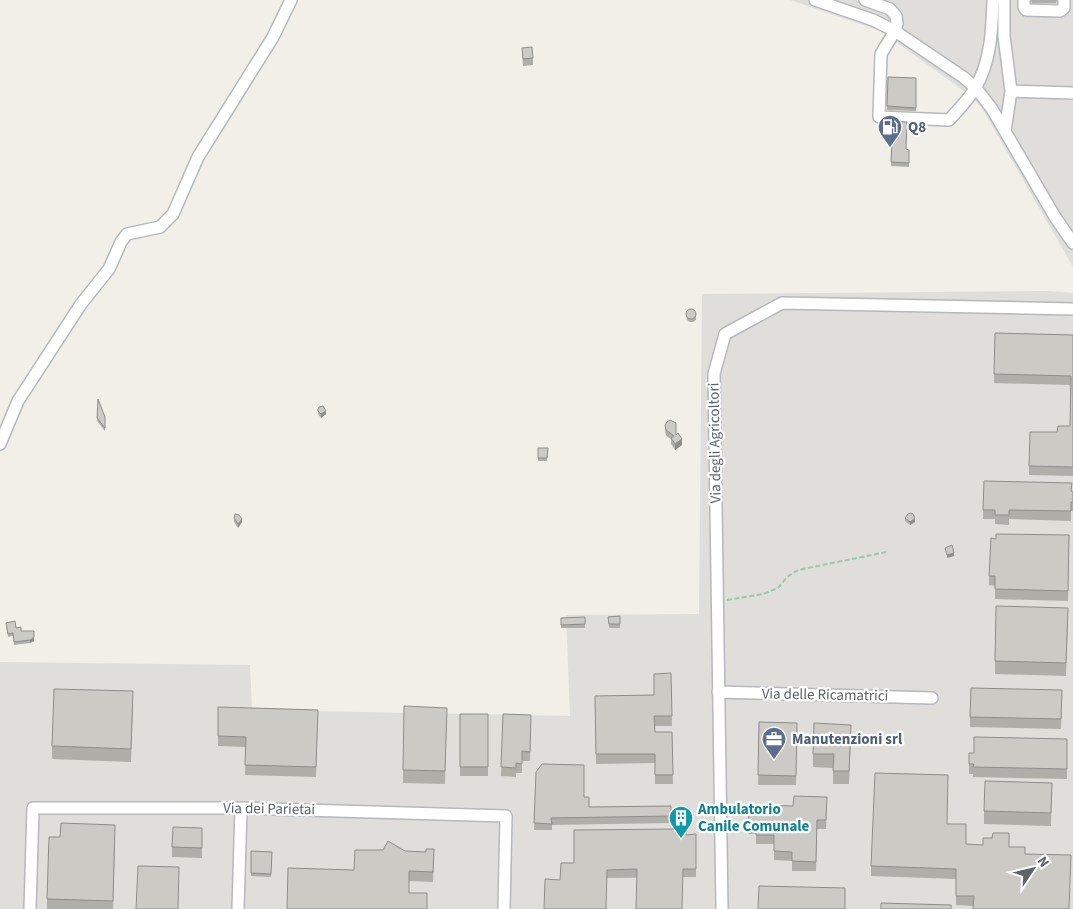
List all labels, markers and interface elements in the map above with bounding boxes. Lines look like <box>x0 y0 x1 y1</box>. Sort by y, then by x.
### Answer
fuel station icon: Q8 <box>877 114 903 148</box>
place label: Q8 <box>908 117 926 138</box>
street label: Via degli Agricoltori <box>703 383 727 503</box>
street label: Via delle Ricamatrici <box>762 683 888 707</box>
office icon: Manutenzioni srl <box>761 726 787 760</box>
place label: Manutenzioni srl <box>792 729 903 750</box>
street label: Via dei Parietai <box>223 798 315 820</box>
place label: Ambulatorio Canile Comunale <box>697 799 810 837</box>
building icon: Ambulatorio Canile Comunale <box>668 805 694 839</box>
north arrow <box>1008 844 1058 894</box>
text: N <box>1032 853 1054 872</box>

